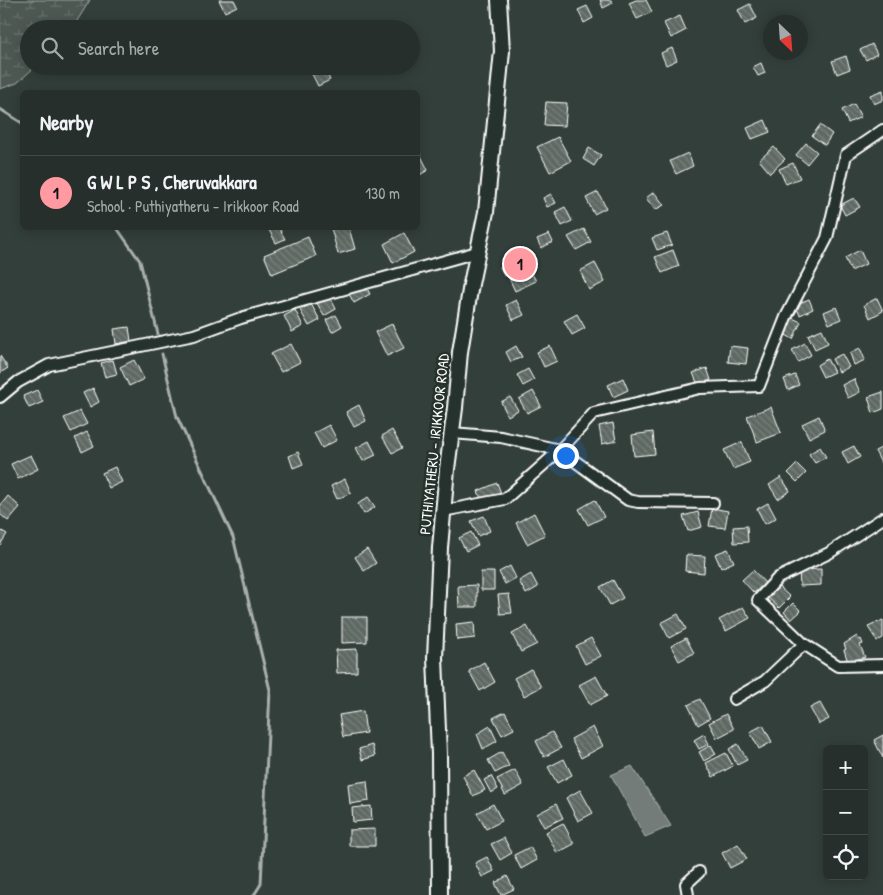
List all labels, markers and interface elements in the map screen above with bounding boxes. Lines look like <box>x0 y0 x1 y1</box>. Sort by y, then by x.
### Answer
north arrow <box>763 15 808 60</box>
search box <box>20 20 420 75</box>
icon: search <box>38 34 66 62</box>
text: Search here <box>78 35 159 61</box>
text: Nearby <box>40 108 93 137</box>
text: G W L P S , Cheruvakkara <box>87 169 257 195</box>
text: 1 <box>53 182 59 204</box>
text: 130 m <box>365 182 400 204</box>
text: School · Puthiyatheru - Irikkoor Road <box>87 195 299 217</box>
pin: 1 <box>504 245 536 283</box>
street label: PUTHIYATHERU - IRIKKOOR ROAD <box>414 352 454 535</box>
your location <box>553 443 579 469</box>
map controls <box>823 745 868 880</box>
button: + <box>823 745 868 790</box>
button: − <box>823 790 868 835</box>
button: locate <box>823 835 868 880</box>

